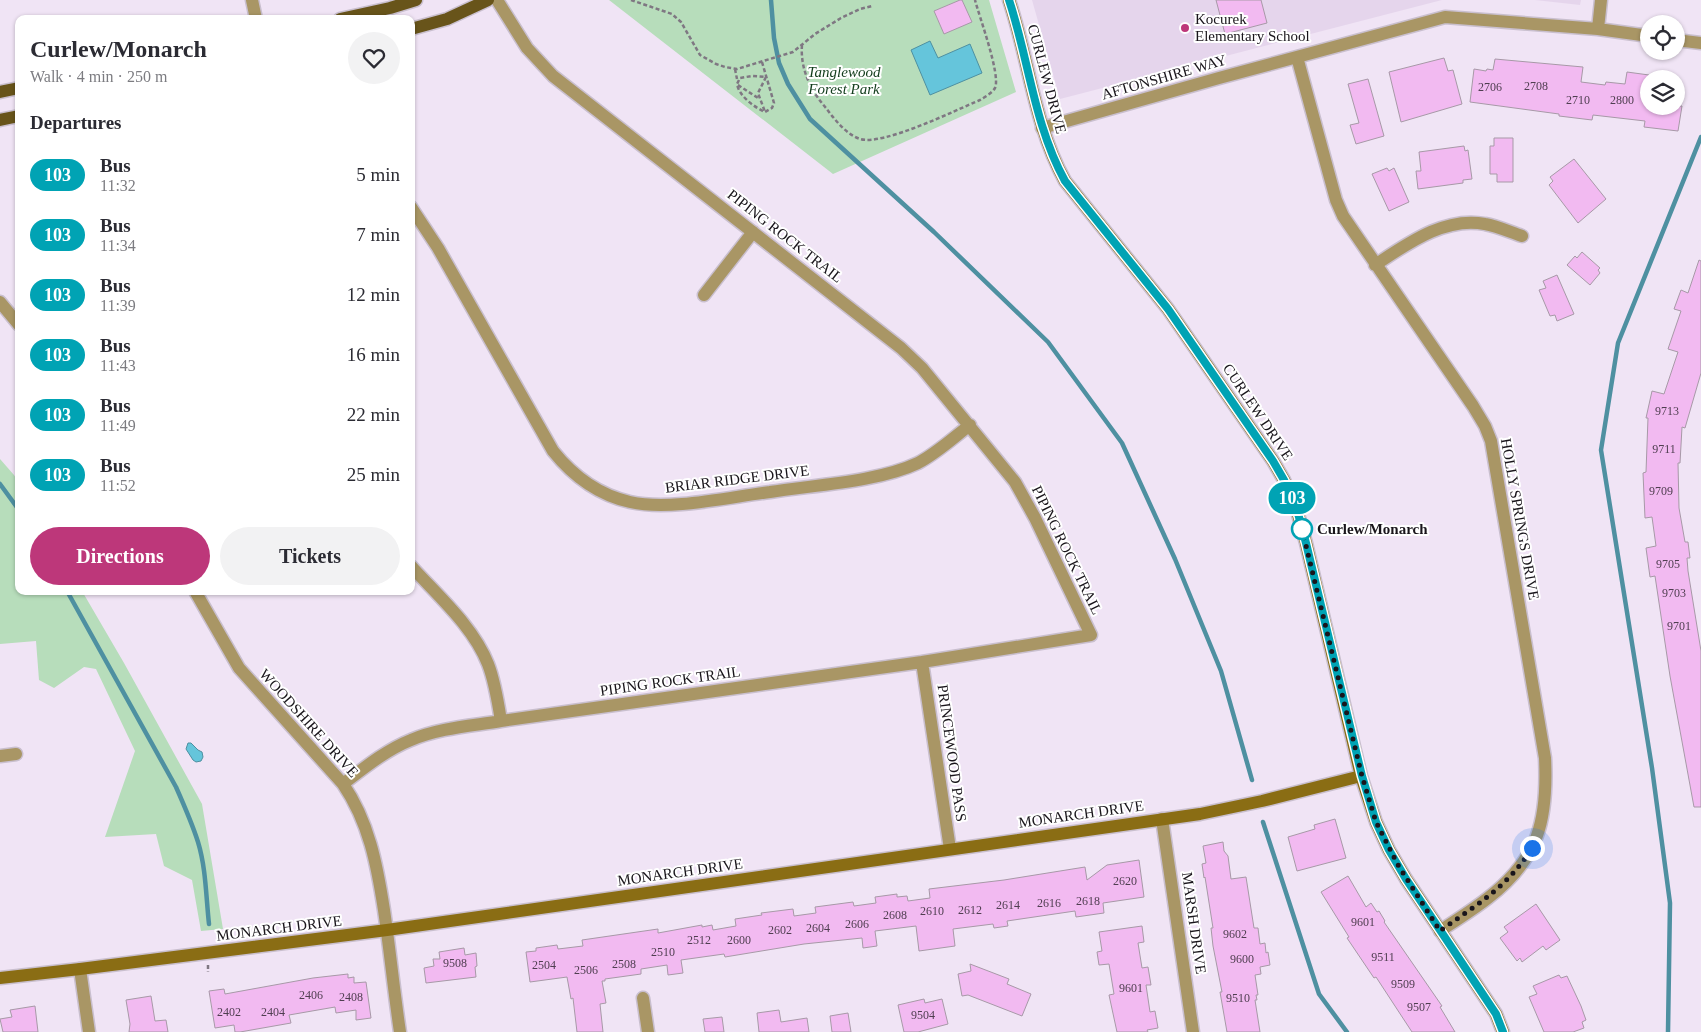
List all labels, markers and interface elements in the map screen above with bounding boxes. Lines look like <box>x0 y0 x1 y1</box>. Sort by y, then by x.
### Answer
place label: Kocurek Elementary School <box>1195 11 1310 44</box>
map controls <box>1640 15 1685 115</box>
button: locate <box>1640 15 1685 60</box>
marker: Kocurek Elementary School <box>1179 22 1191 34</box>
street label: CURLEW DRIVE <box>1025 23 1069 135</box>
button: heart <box>348 32 400 84</box>
text: Curlew/Monarch <box>30 36 207 62</box>
street label: AFTONSHIRE WAY <box>1100 51 1229 103</box>
park label: Tanglewood Forest Park <box>807 64 881 97</box>
text: Walk · 4 min · 250 m <box>30 68 167 85</box>
button: layers <box>1640 70 1685 115</box>
house number: 2708 <box>1524 79 1548 93</box>
house number: 2706 <box>1478 80 1502 94</box>
house number: 2710 <box>1566 93 1590 107</box>
house number: 2800 <box>1610 93 1634 107</box>
text: Departures <box>30 112 121 133</box>
text: Bus <box>100 155 131 176</box>
text: 5 min <box>356 164 400 185</box>
text: 103 <box>44 165 71 185</box>
text: 11:32 <box>100 177 136 194</box>
street label: PIPING ROCK TRAIL <box>724 186 846 286</box>
text: Bus <box>100 215 131 236</box>
text: 7 min <box>356 224 400 245</box>
text: 103 <box>44 225 71 245</box>
text: 11:34 <box>100 237 136 254</box>
text: Bus <box>100 275 131 296</box>
text: 12 min <box>347 284 400 305</box>
text: 103 <box>44 285 71 305</box>
text: 11:39 <box>100 297 136 314</box>
text: Bus <box>100 335 131 356</box>
text: 16 min <box>347 344 400 365</box>
text: 103 <box>44 345 71 365</box>
text: 11:43 <box>100 357 136 374</box>
street label: CURLEW DRIVE <box>1220 361 1296 463</box>
text: Bus <box>100 395 131 416</box>
text: 22 min <box>347 404 400 425</box>
house number: 9713 <box>1655 404 1679 418</box>
text: 103 <box>44 405 71 425</box>
text: 11:49 <box>100 417 136 434</box>
street label: HOLLY SPRINGS DRIVE <box>1498 437 1542 601</box>
house number: 9711 <box>1652 442 1676 456</box>
text: Bus <box>100 455 131 476</box>
street label: BRIAR RIDGE DRIVE <box>664 462 810 496</box>
text: 25 min <box>347 464 400 485</box>
text: 103 <box>44 465 71 485</box>
text: 11:52 <box>100 477 136 494</box>
line badge: 103 <box>1263 482 1321 514</box>
street label: PIPING ROCK TRAIL <box>1029 483 1105 617</box>
house number: 9709 <box>1649 484 1673 498</box>
text: 103 <box>1279 488 1306 508</box>
marker: Curlew/Monarch <box>1291 518 1313 540</box>
place label: Curlew/Monarch <box>1317 521 1428 537</box>
button: Directions <box>30 527 210 585</box>
button: Tickets <box>220 527 400 585</box>
house number: 9705 <box>1656 557 1680 571</box>
house number: 9703 <box>1662 586 1686 600</box>
house number: 9701 <box>1667 619 1691 633</box>
street label: PIPING ROCK TRAIL <box>599 663 741 699</box>
street label: WOODSHIRE DRIVE <box>256 666 362 780</box>
street label: PRINCEWOOD PASS <box>934 683 970 823</box>
street label: MONARCH DRIVE <box>1017 797 1145 831</box>
your location <box>1520 836 1545 861</box>
street label: MONARCH DRIVE <box>616 855 744 889</box>
street label: MARSH DRIVE <box>1179 871 1209 975</box>
house number: 2620 <box>1113 874 1137 888</box>
house number: 2618 <box>1076 894 1100 908</box>
house number: 2616 <box>1037 896 1061 910</box>
house number: 2614 <box>996 898 1020 912</box>
house number: 2612 <box>958 903 982 917</box>
house number: 2610 <box>920 904 944 918</box>
house number: 2608 <box>883 908 907 922</box>
street label: MONARCH DRIVE <box>215 912 343 944</box>
house number: 9601 <box>1351 915 1375 929</box>
house number: 2606 <box>845 917 869 931</box>
house number: 2604 <box>806 921 830 935</box>
house number: 2602 <box>768 923 792 937</box>
house number: 9602 <box>1223 927 1247 941</box>
house number: 2512 <box>687 933 711 947</box>
house number: 2600 <box>727 933 751 947</box>
house number: 2510 <box>651 945 675 959</box>
house number: 9511 <box>1371 950 1395 964</box>
house number: 9600 <box>1230 952 1254 966</box>
house number: 9508 <box>443 956 467 970</box>
house number: 2508 <box>612 957 636 971</box>
house number: 2504 <box>532 958 556 972</box>
house number: 2506 <box>574 963 598 977</box>
house number: 9509 <box>1391 977 1415 991</box>
house number: 9601 <box>1119 981 1143 995</box>
house number: 2406 <box>299 988 323 1002</box>
house number: 2408 <box>339 990 363 1004</box>
house number: 9510 <box>1226 991 1250 1005</box>
house number: 9507 <box>1407 1000 1431 1014</box>
house number: 2402 <box>217 1005 241 1019</box>
house number: 2404 <box>261 1005 285 1019</box>
house number: 9504 <box>911 1008 935 1022</box>

